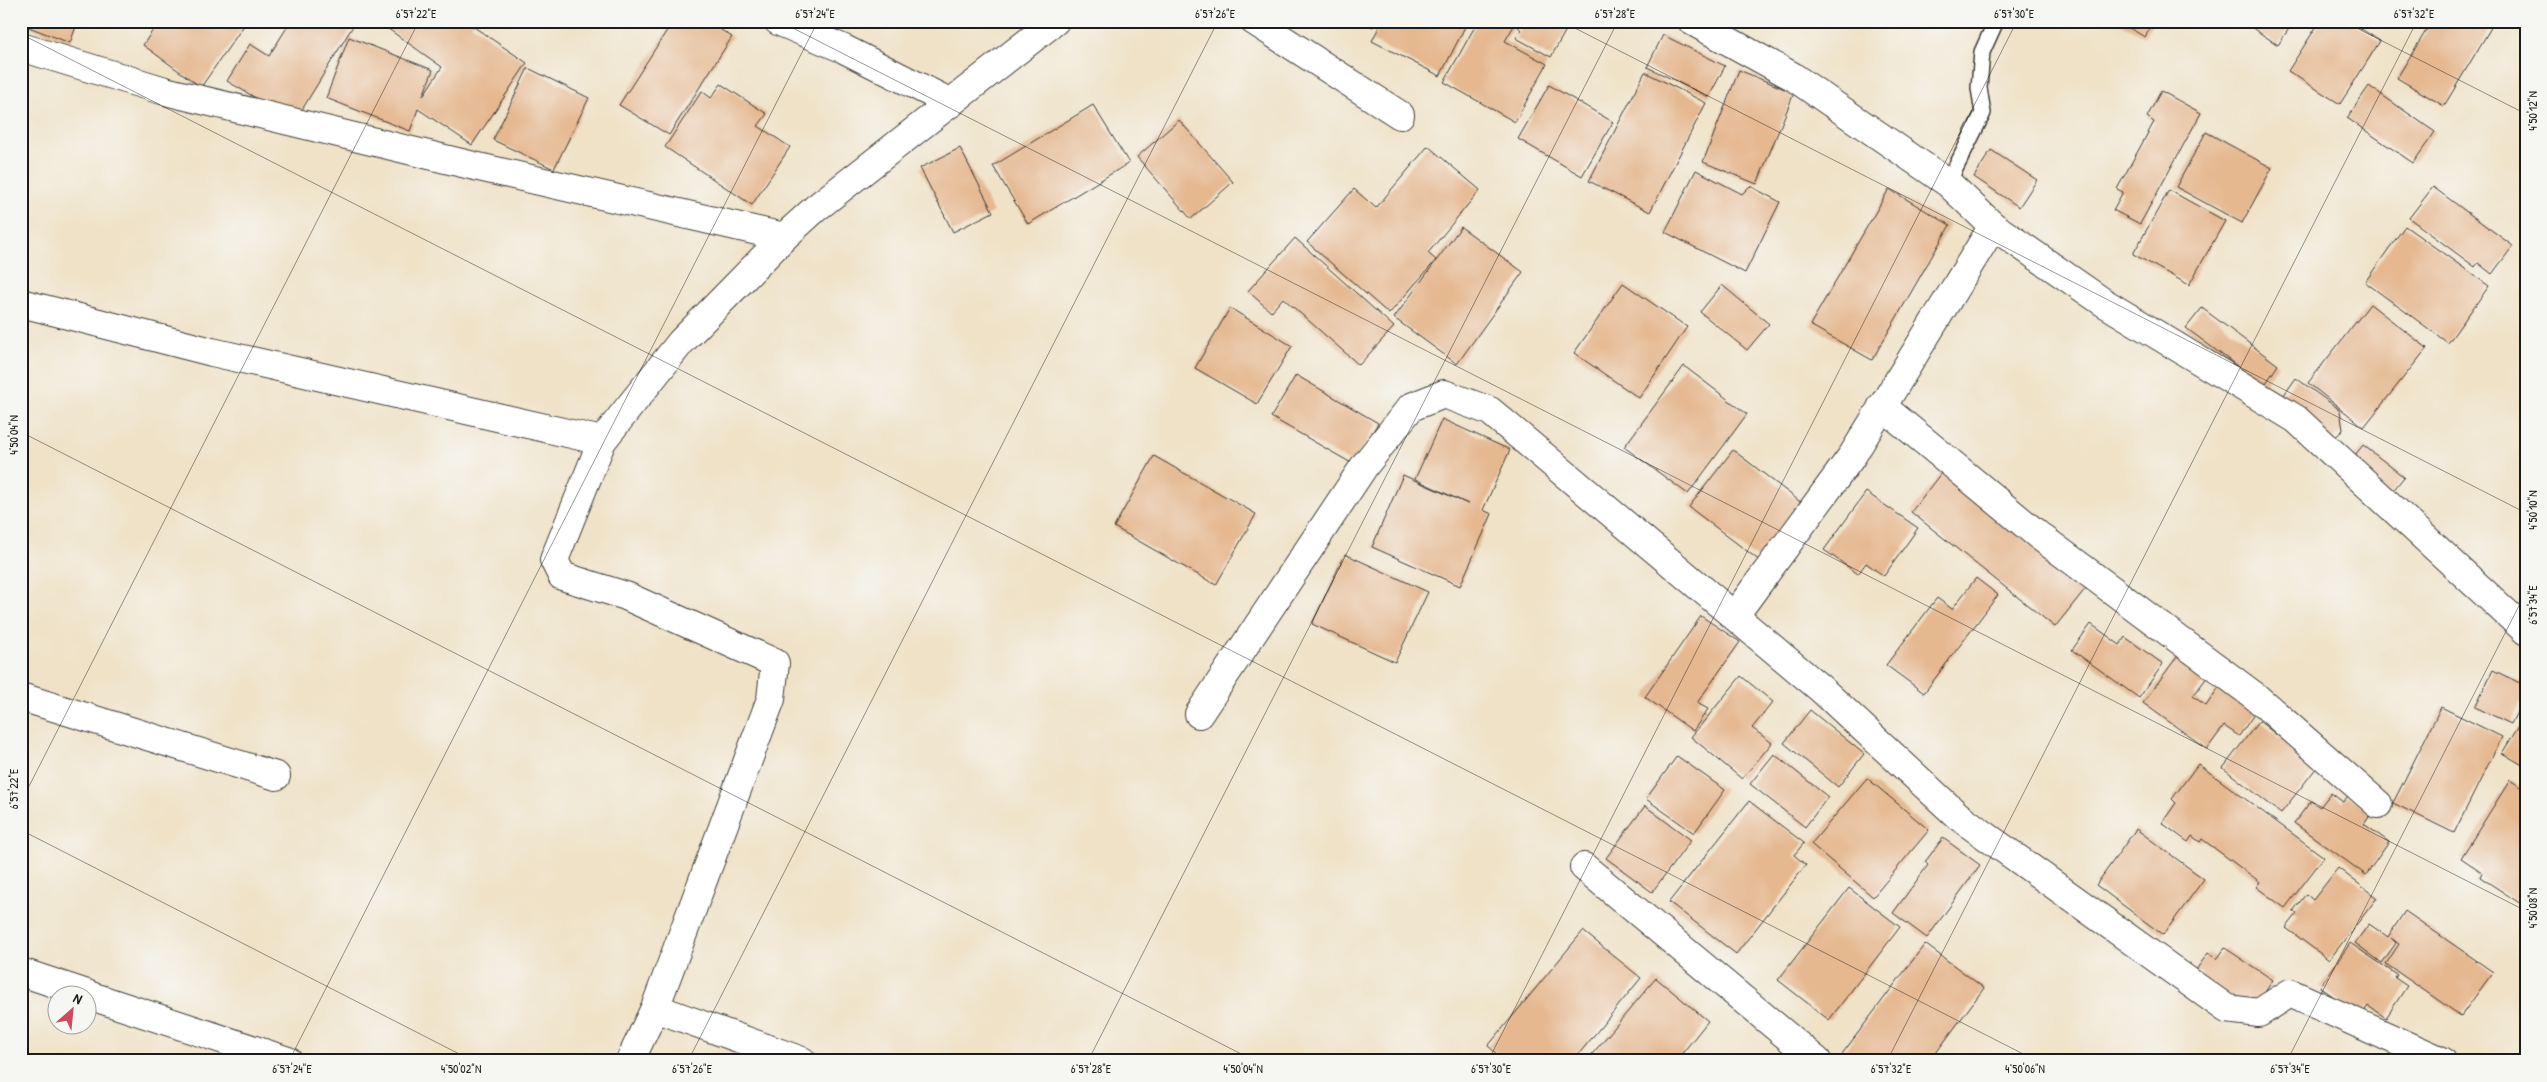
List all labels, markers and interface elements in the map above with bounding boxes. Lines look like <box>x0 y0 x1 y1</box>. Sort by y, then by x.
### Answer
text: 6°57'22"E <box>396 5 437 22</box>
text: 6°57'24"E <box>795 5 835 22</box>
text: 6°57'26"E <box>1195 5 1236 22</box>
text: 6°57'28"E <box>1595 5 1636 22</box>
text: 6°57'30"E <box>1994 5 2035 22</box>
text: 6°57'32"E <box>2394 5 2435 22</box>
text: 4°50'12"N <box>2524 91 2541 131</box>
text: 4°50'04"N <box>5 415 22 455</box>
text: 4°50'10"N <box>2524 490 2541 530</box>
text: 6°57'34"E <box>2524 585 2541 625</box>
text: 6°57'22"E <box>5 768 22 809</box>
text: 4°50'08"N <box>2524 888 2541 928</box>
north arrow <box>48 984 98 1034</box>
text: N <box>70 988 86 1008</box>
text: 6°57'24"E <box>272 1060 312 1077</box>
text: 4°50'02"N <box>441 1060 481 1077</box>
text: 6°57'26"E <box>672 1060 713 1077</box>
text: 6°57'28"E <box>1071 1060 1112 1077</box>
text: 4°50'04"N <box>1223 1060 1263 1077</box>
text: 6°57'30"E <box>1471 1060 1512 1077</box>
text: 6°57'32"E <box>1871 1060 1912 1077</box>
text: 4°50'06"N <box>2005 1060 2045 1077</box>
text: 6°57'34"E <box>2270 1060 2310 1077</box>

